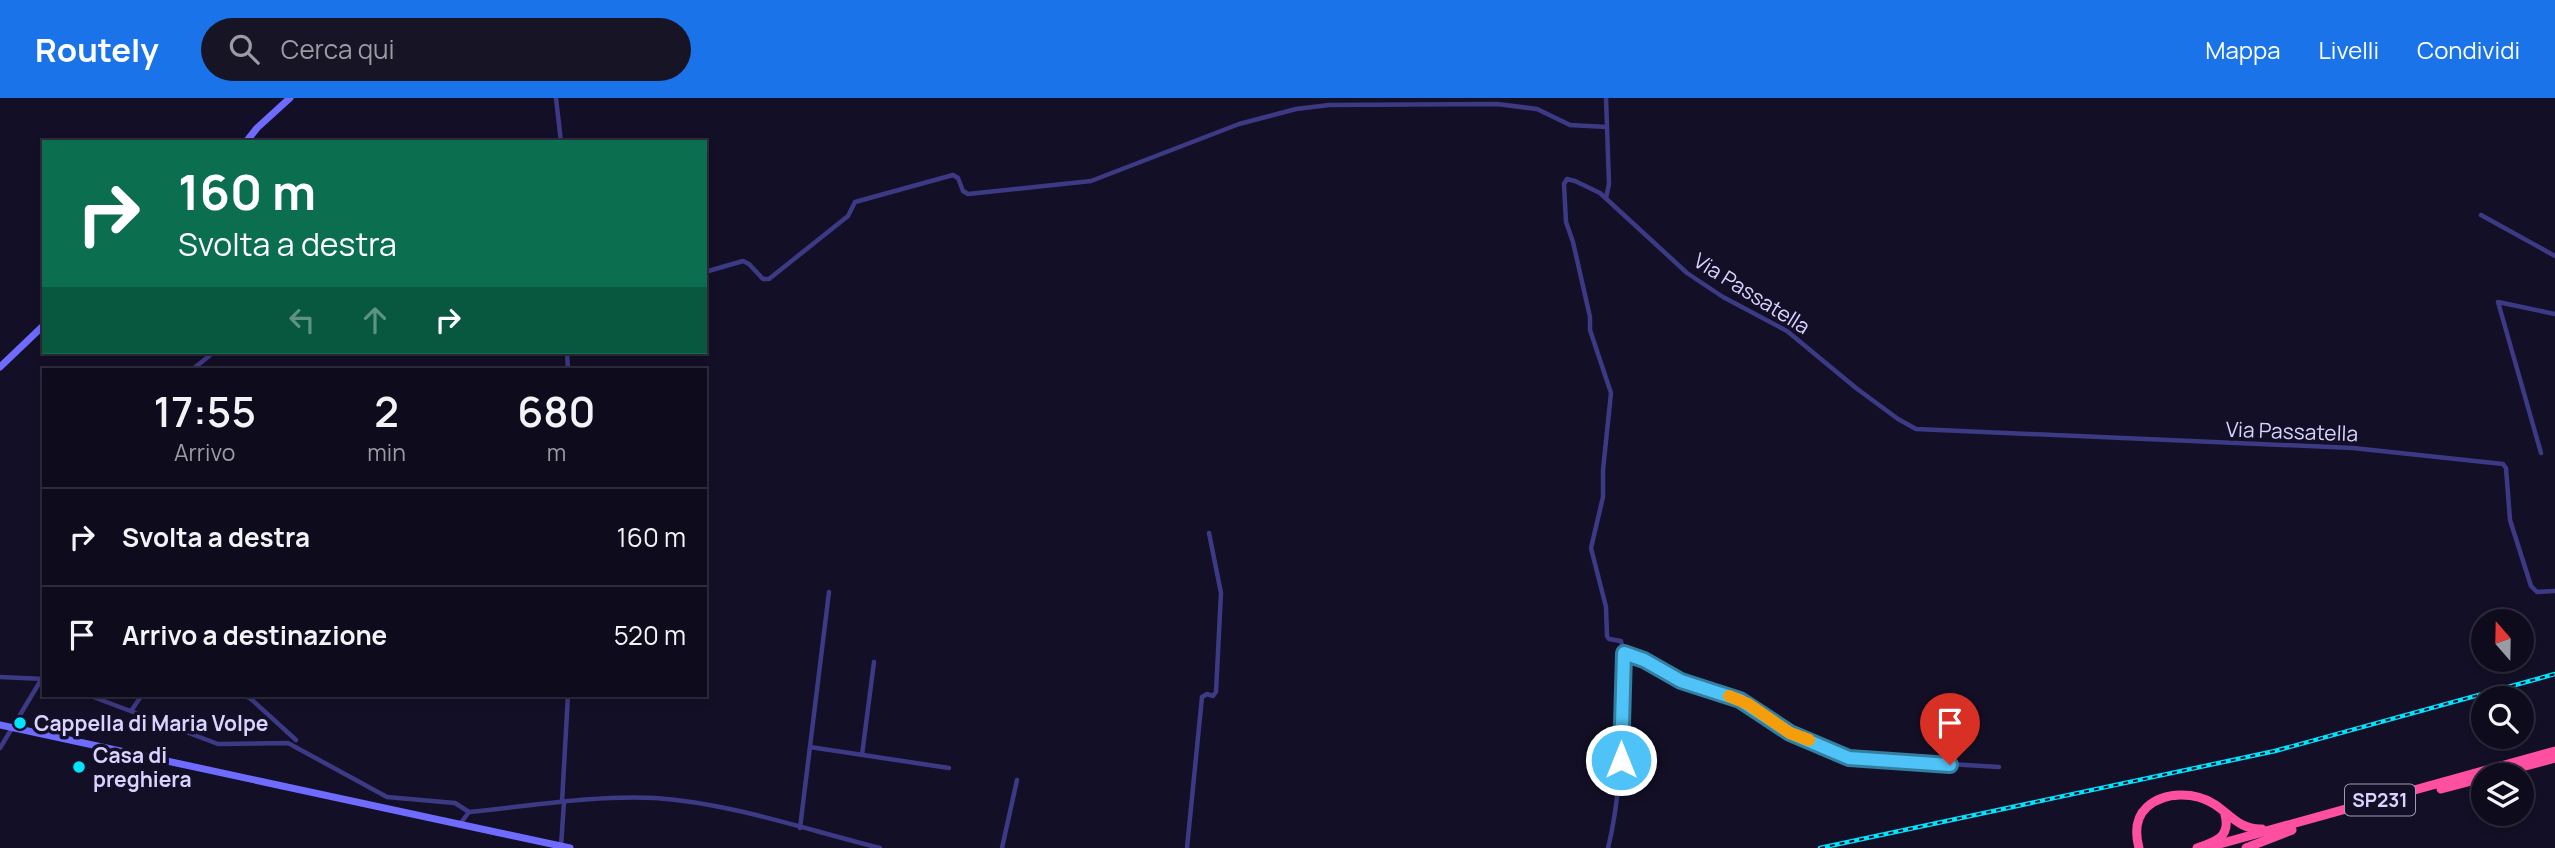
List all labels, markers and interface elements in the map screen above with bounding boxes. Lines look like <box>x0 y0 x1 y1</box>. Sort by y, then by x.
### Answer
search box <box>201 18 691 81</box>
text: Routely <box>35 27 159 72</box>
icon: search <box>225 30 263 68</box>
text: Cerca qui <box>281 31 395 67</box>
text: Mappa <box>2205 33 2281 66</box>
text: Livelli <box>2319 33 2379 66</box>
text: Condividi <box>2417 33 2520 66</box>
text: 160 m <box>178 158 316 225</box>
icon: right <box>63 168 154 259</box>
text: Svolta a destra <box>178 222 397 266</box>
street label: Via Passatella <box>1688 246 1816 340</box>
icon: left <box>283 301 321 339</box>
icon: ahead <box>356 301 394 339</box>
icon: right <box>429 301 467 339</box>
text: 17:55 <box>153 382 256 440</box>
text: 2 <box>374 382 399 440</box>
text: 680 <box>517 382 596 440</box>
street label: Via Passatella <box>2225 415 2359 447</box>
text: Arrivo <box>174 436 235 468</box>
text: min <box>367 436 406 468</box>
text: m <box>547 436 566 468</box>
icon: right <box>63 518 101 556</box>
text: Svolta a destra <box>122 519 310 555</box>
text: 160 m <box>617 519 686 555</box>
north arrow <box>2471 609 2534 672</box>
map controls <box>2471 609 2534 826</box>
icon: arrive <box>63 616 101 654</box>
text: Arrivo a destinazione <box>122 617 387 653</box>
text: 520 m <box>614 617 686 653</box>
button: search <box>2471 686 2534 749</box>
pin <box>1920 693 1980 765</box>
icon: arrive <box>1931 704 1969 742</box>
place label: Cappella di Maria Volpe <box>34 709 269 737</box>
marker: Cappella di Maria Volpe <box>12 715 28 731</box>
position arrow <box>1584 723 1658 797</box>
place label: Casa di preghiera <box>93 741 192 793</box>
marker: Casa di preghiera <box>71 759 87 775</box>
button: layers <box>2471 763 2534 826</box>
road number: SP231 <box>2345 785 2415 816</box>

